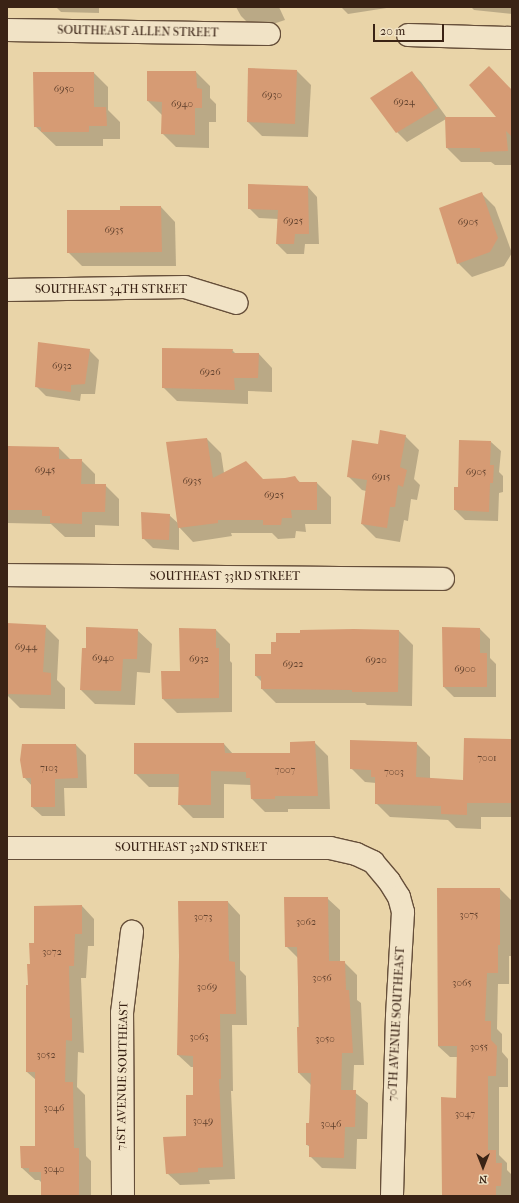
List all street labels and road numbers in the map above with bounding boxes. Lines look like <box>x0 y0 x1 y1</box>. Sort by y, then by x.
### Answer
street label: SOUTHEAST ALLEN STREET <box>57 23 219 41</box>
street label: SOUTHEAST 34TH STREET <box>35 283 187 297</box>
street label: SOUTHEAST 33RD STREET <box>150 570 300 584</box>
street label: SOUTHEAST 32ND STREET <box>115 841 267 855</box>
street label: 70TH AVENUE SOUTHEAST <box>386 946 408 1102</box>
street label: 71ST AVENUE SOUTHEAST <box>114 1001 132 1151</box>

